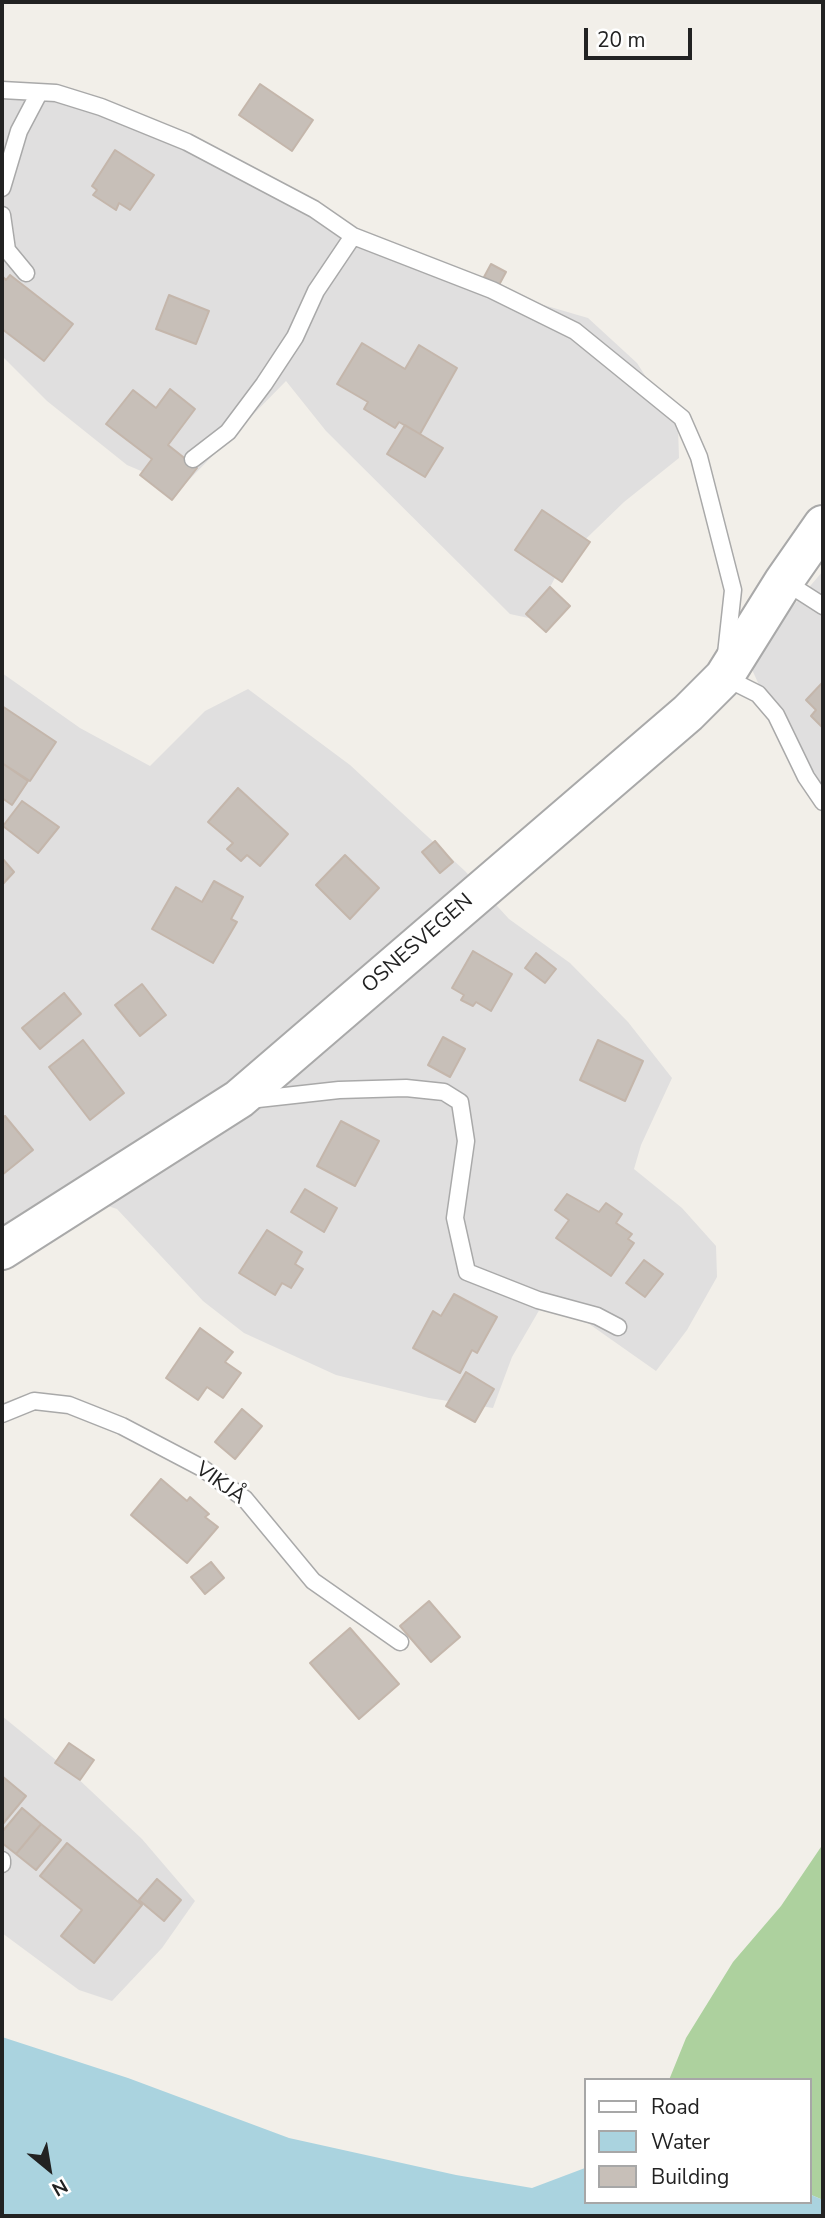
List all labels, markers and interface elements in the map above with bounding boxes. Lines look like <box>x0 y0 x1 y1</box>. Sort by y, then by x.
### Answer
scale bar <box>587 14 696 58</box>
text: 20 m <box>597 26 646 54</box>
street label: OSNESVEGEN <box>357 889 479 999</box>
street label: VIKJÅ <box>190 1457 250 1511</box>
legend <box>584 2078 811 2204</box>
text: Road <box>651 2093 700 2121</box>
text: Water <box>651 2128 710 2156</box>
north arrow <box>14 2134 84 2204</box>
text: Building <box>651 2163 729 2191</box>
text: N <box>47 2172 72 2202</box>

